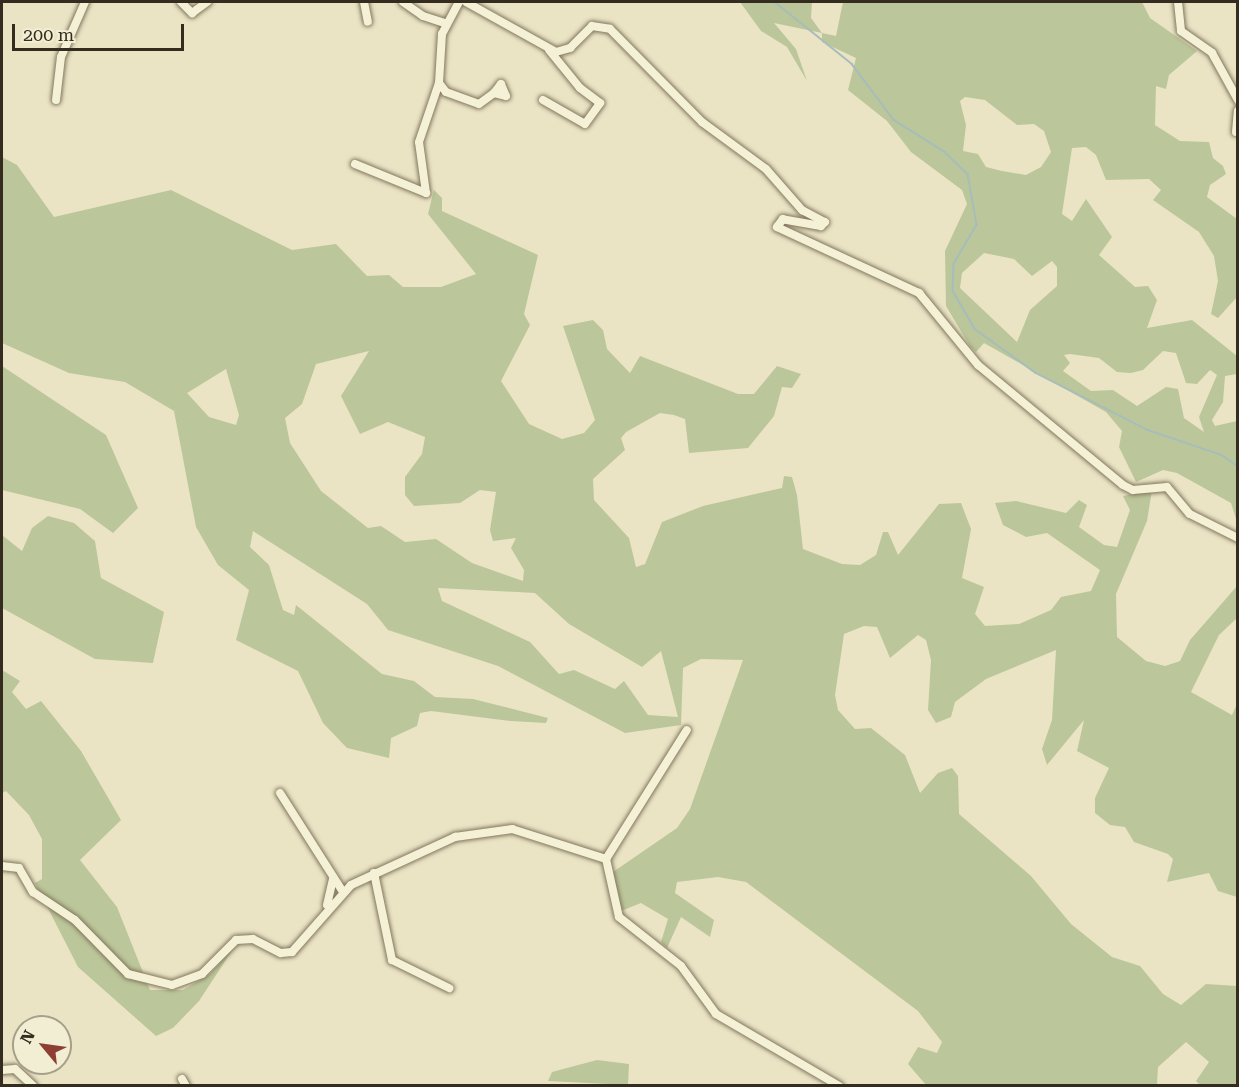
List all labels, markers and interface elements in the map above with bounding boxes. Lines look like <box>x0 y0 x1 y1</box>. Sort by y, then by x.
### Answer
scale bar <box>15 12 188 50</box>
text: 200 m <box>23 24 74 45</box>
north arrow <box>12 1015 72 1075</box>
text: N <box>16 1027 39 1047</box>

